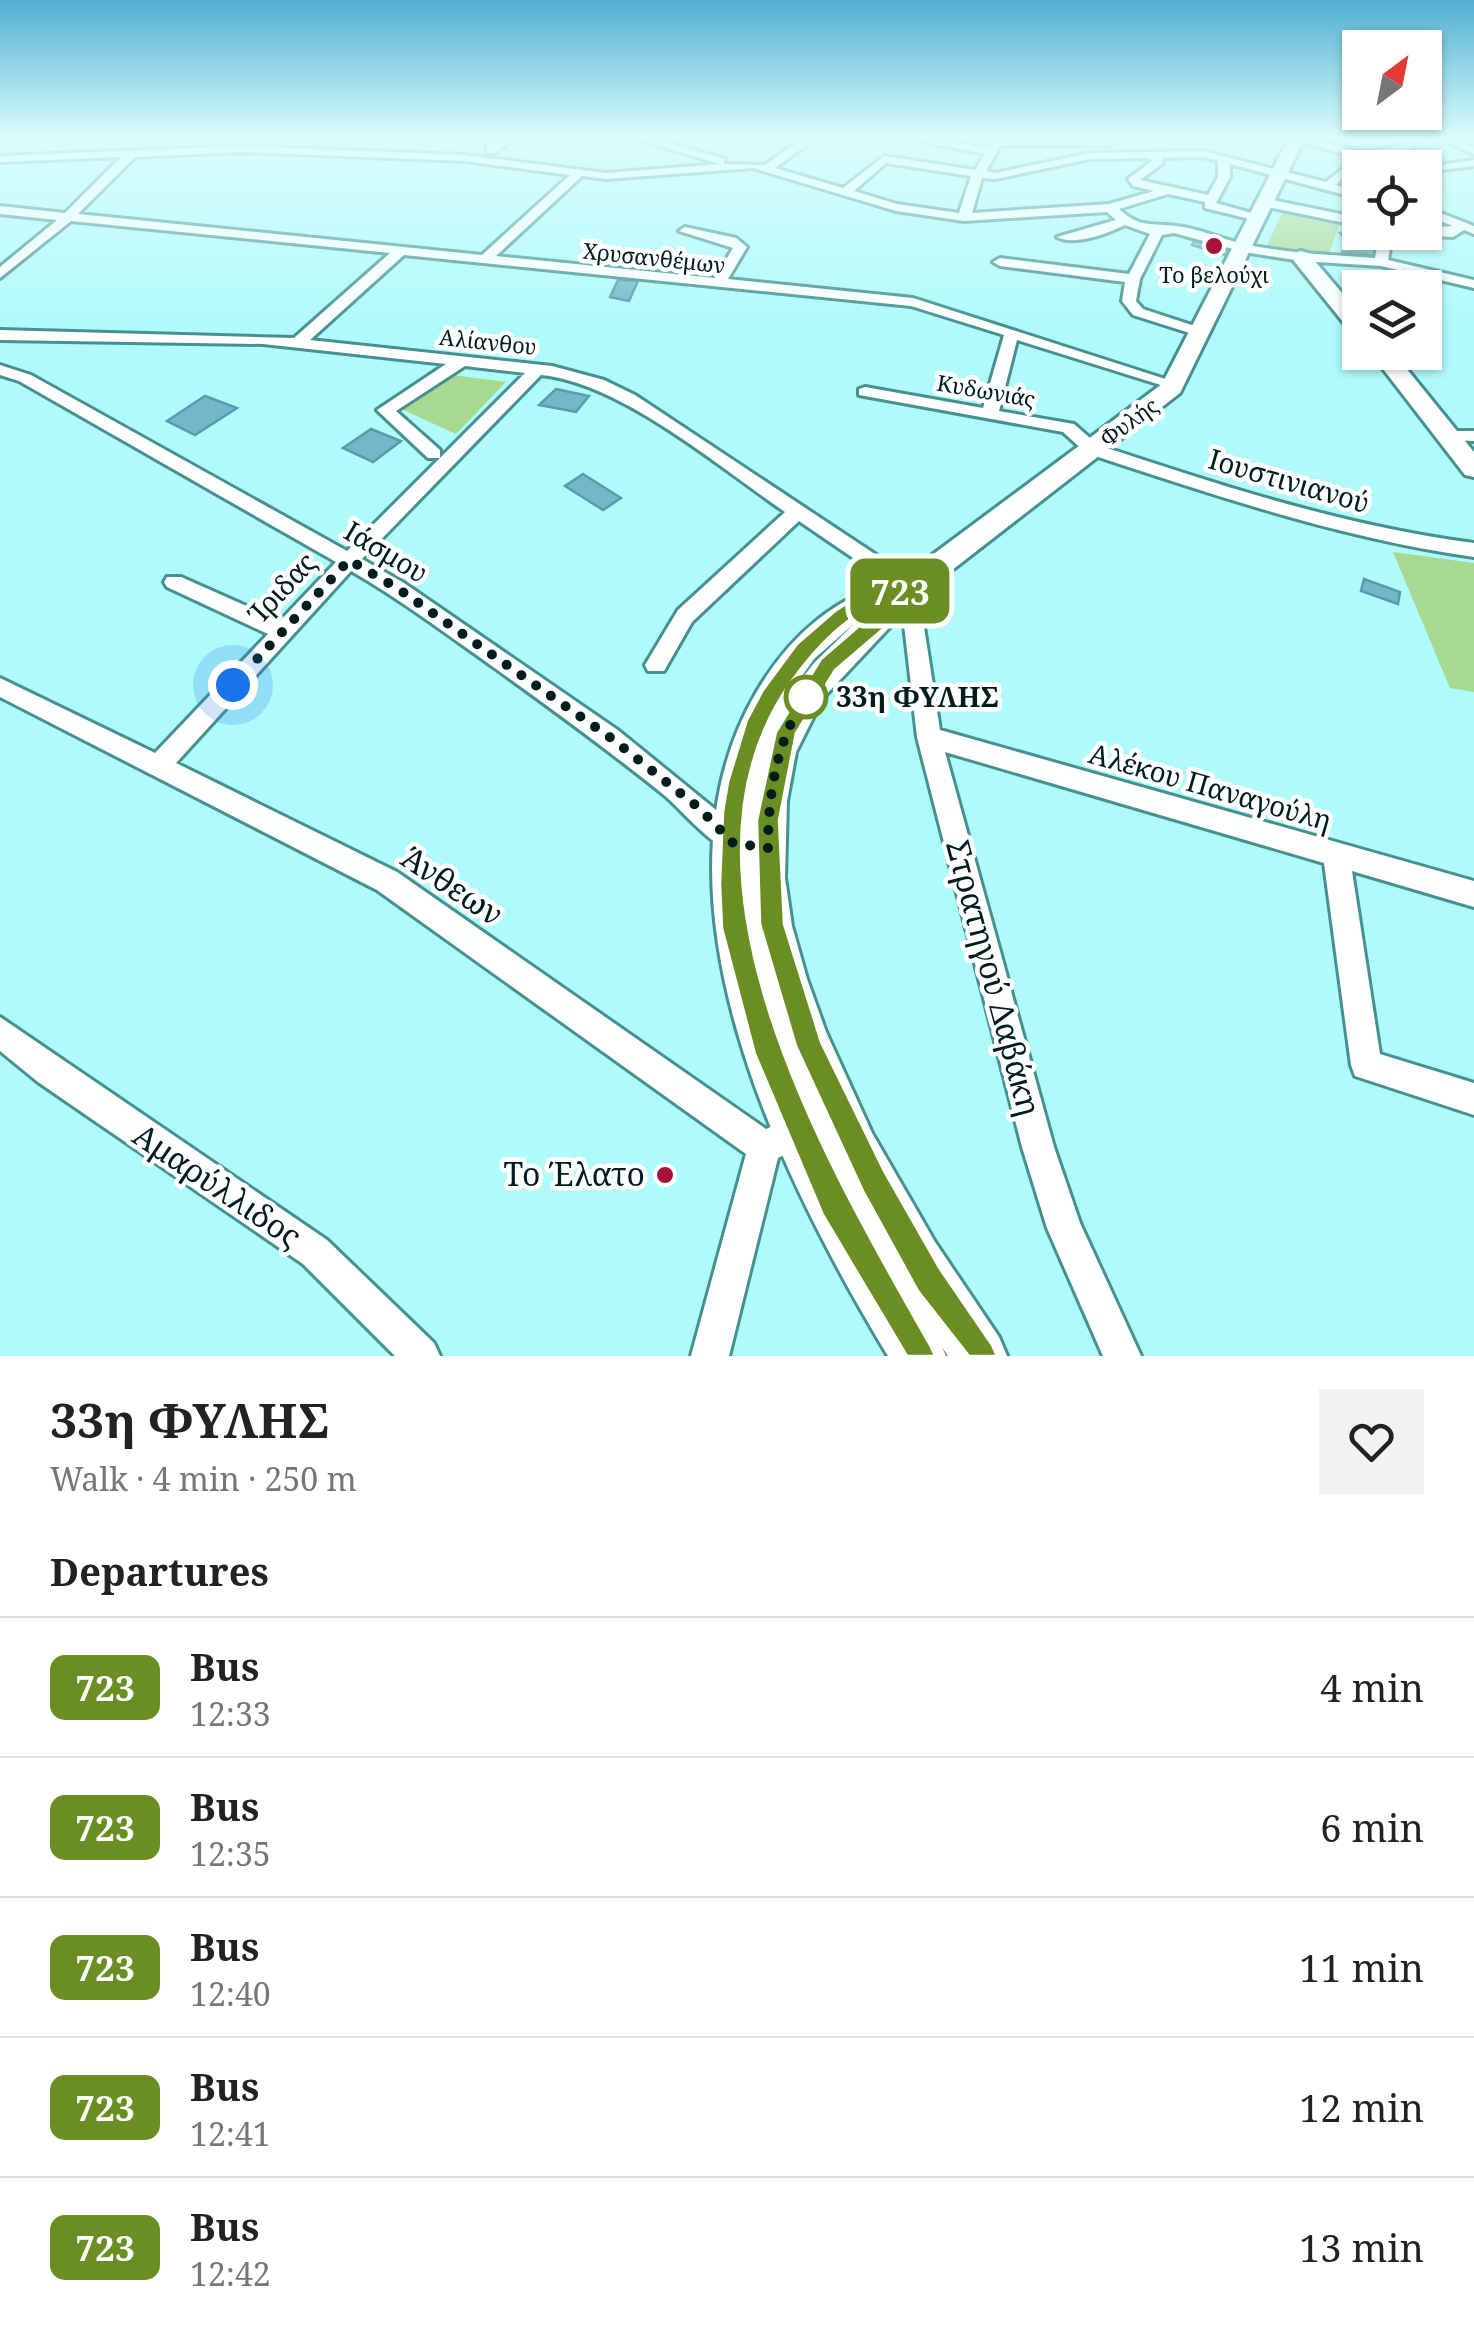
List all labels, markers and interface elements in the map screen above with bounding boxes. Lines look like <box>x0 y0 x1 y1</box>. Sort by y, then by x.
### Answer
north arrow <box>1342 30 1442 130</box>
map controls <box>1342 30 1442 370</box>
button: locate <box>1342 150 1442 250</box>
street label: Χρυσανθέμων <box>582 235 727 279</box>
marker: Το βελούχι <box>1203 235 1225 257</box>
place label: Το βελούχι <box>1159 259 1270 289</box>
button: layers <box>1342 270 1442 370</box>
street label: Αλίανθου <box>438 321 538 361</box>
street label: Κυδωνιάς <box>935 367 1038 413</box>
street label: Φυλής <box>1093 390 1164 453</box>
street label: Ιουστινιανού <box>1205 439 1374 521</box>
street label: Ιάσμου <box>338 511 436 591</box>
street label: Ίριδας <box>238 543 324 632</box>
line badge: 723 <box>842 558 958 624</box>
text: 723 <box>870 568 930 615</box>
your location <box>208 660 258 710</box>
marker: 33η ΦΥΛΗΣ <box>785 676 827 718</box>
place label: 33η ΦΥΛΗΣ <box>836 677 999 715</box>
street label: Αλέκου Παναγούλη <box>1085 733 1336 839</box>
street label: Άνθεων <box>394 835 512 934</box>
street label: Στρατηγού Δαβάκη <box>937 835 1052 1120</box>
street label: Αμαρύλλιδος <box>125 1113 310 1257</box>
place label: Το Έλατο <box>503 1152 645 1195</box>
marker: Το Έλατο <box>654 1164 676 1186</box>
text: 33η ΦΥΛΗΣ <box>50 1387 329 1452</box>
button: heart <box>1319 1389 1424 1494</box>
text: Walk · 4 min · 250 m <box>50 1457 357 1500</box>
text: Departures <box>50 1545 269 1597</box>
text: Bus <box>190 1640 259 1692</box>
text: 4 min <box>1320 1661 1424 1713</box>
text: 723 <box>75 1664 135 1711</box>
text: 12:33 <box>190 1692 271 1735</box>
text: Bus <box>190 1780 259 1832</box>
text: 6 min <box>1320 1801 1424 1853</box>
text: 723 <box>75 1804 135 1851</box>
text: 12:35 <box>190 1832 271 1875</box>
text: Bus <box>190 1920 259 1972</box>
text: 11 min <box>1299 1941 1424 1993</box>
text: 723 <box>75 1944 135 1991</box>
text: 12:40 <box>190 1972 271 2015</box>
text: Bus <box>190 2060 259 2112</box>
text: 12 min <box>1299 2081 1424 2133</box>
text: 723 <box>75 2084 135 2131</box>
text: 12:41 <box>190 2112 271 2155</box>
text: Bus <box>190 2200 259 2252</box>
text: 13 min <box>1299 2221 1424 2273</box>
text: 723 <box>75 2224 135 2271</box>
text: 12:42 <box>190 2252 271 2295</box>

